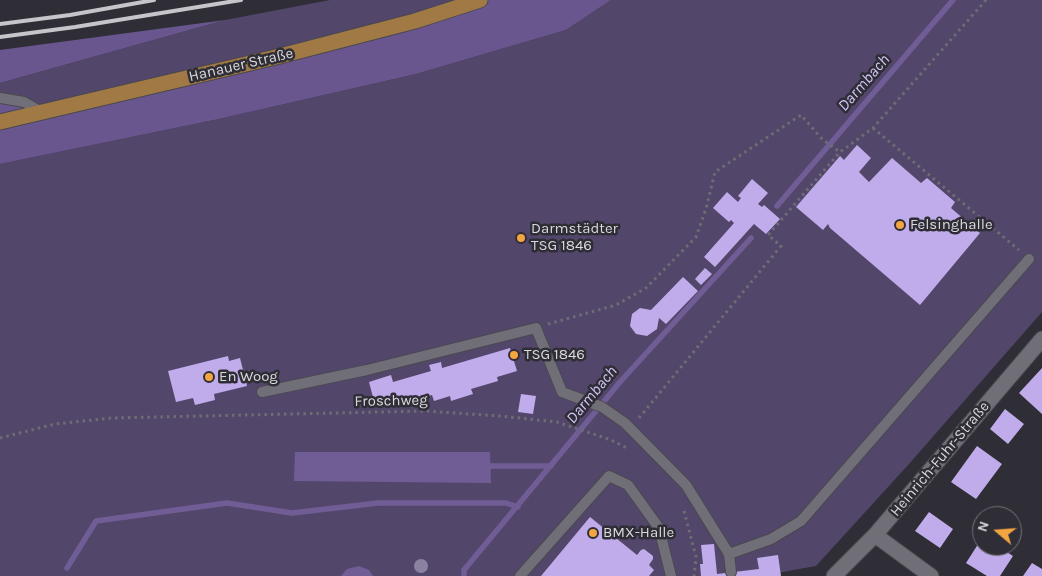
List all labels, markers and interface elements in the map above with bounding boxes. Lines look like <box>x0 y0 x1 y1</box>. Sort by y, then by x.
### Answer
street label: Hanauer Straße <box>187 44 295 86</box>
water label: Darmbach <box>834 51 894 115</box>
place label: Felsinghalle <box>910 216 993 234</box>
marker: Felsinghalle <box>894 219 906 231</box>
place label: Darmstädter TSG 1846 <box>531 220 618 255</box>
marker: Darmstädter TSG 1846 <box>515 232 527 244</box>
place label: TSG 1846 <box>524 346 585 364</box>
marker: TSG 1846 <box>508 349 520 361</box>
water label: Darmbach <box>562 362 622 428</box>
place label: En Woog <box>219 368 278 386</box>
marker: En Woog <box>203 371 215 383</box>
street label: Froschweg <box>354 391 428 411</box>
street label: Heinrich-Fuhr-Straße <box>887 398 993 520</box>
north arrow <box>972 506 1022 556</box>
text: N <box>974 519 993 534</box>
place label: BMX-Halle <box>603 524 674 542</box>
marker: BMX-Halle <box>587 527 599 539</box>

